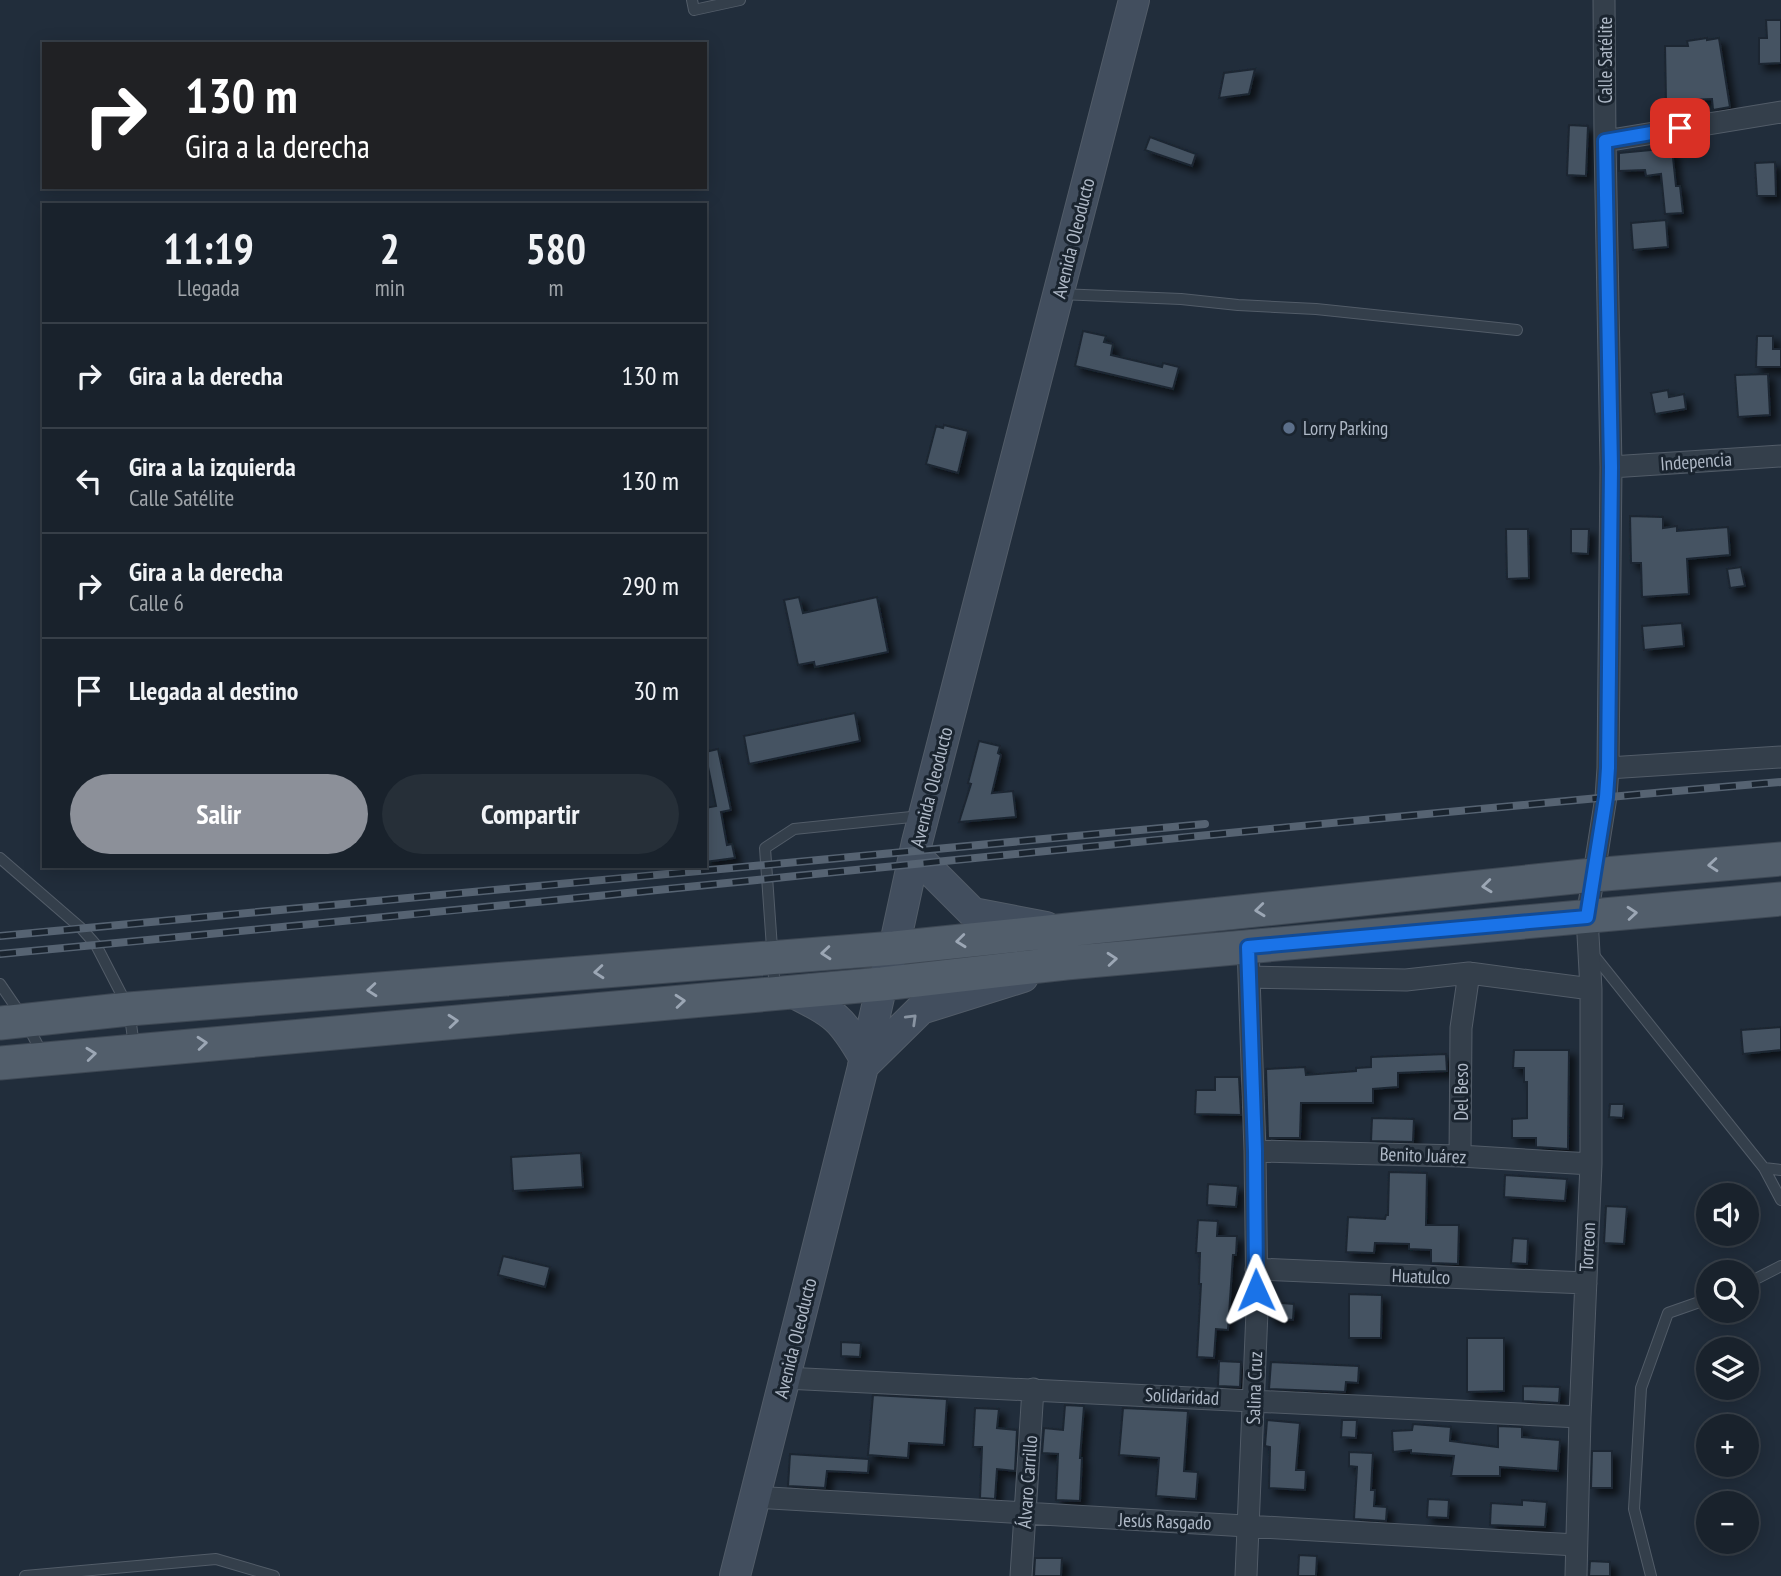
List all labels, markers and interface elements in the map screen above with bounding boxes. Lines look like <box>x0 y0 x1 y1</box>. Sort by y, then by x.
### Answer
street label: Calle Satélite <box>1593 16 1617 103</box>
text: 130 m <box>185 63 298 127</box>
icon: right <box>70 70 161 161</box>
pin <box>1650 98 1710 158</box>
icon: arrive <box>1661 109 1699 147</box>
text: Gira a la derecha <box>185 125 370 167</box>
street label: Avenida Oleoducto <box>1046 175 1100 301</box>
text: 11:19 <box>163 221 254 276</box>
text: 2 <box>380 221 400 276</box>
text: 580 <box>526 221 586 276</box>
text: Llegada <box>177 273 240 302</box>
text: min <box>375 273 405 302</box>
text: m <box>548 273 563 302</box>
icon: right <box>70 357 108 395</box>
text: Gira a la derecha <box>129 359 283 392</box>
text: 130 m <box>621 359 679 392</box>
place label: Lorry Parking <box>1303 416 1388 440</box>
marker: Lorry Parking <box>1281 420 1297 436</box>
street label: Indepencia <box>1659 447 1733 475</box>
text: Gira a la izquierda <box>129 450 296 483</box>
icon: left <box>70 462 108 500</box>
text: 130 m <box>621 464 679 497</box>
text: Calle Satélite <box>129 483 234 512</box>
text: Gira a la derecha <box>129 555 283 588</box>
icon: right <box>70 567 108 605</box>
text: 290 m <box>621 569 679 602</box>
text: Calle 6 <box>129 588 184 617</box>
icon: arrive <box>70 672 108 710</box>
text: Llegada al destino <box>129 674 298 707</box>
text: 30 m <box>633 674 679 707</box>
street label: Avenida Oleoducto <box>904 724 958 850</box>
button: Salir <box>70 774 368 854</box>
button: Compartir <box>382 774 679 854</box>
one-way arrow <box>1707 857 1718 872</box>
one-way arrow <box>1481 878 1492 893</box>
one-way arrow <box>1254 902 1266 917</box>
one-way arrow <box>1626 906 1637 921</box>
one-way arrow <box>955 933 966 948</box>
one-way arrow <box>820 945 831 960</box>
one-way arrow <box>1107 952 1118 967</box>
one-way arrow <box>593 964 604 979</box>
one-way arrow <box>367 982 378 997</box>
one-way arrow <box>674 994 685 1009</box>
one-way arrow <box>448 1014 459 1029</box>
one-way arrow <box>903 1014 916 1027</box>
one-way arrow <box>197 1036 208 1051</box>
one-way arrow <box>86 1046 97 1061</box>
street label: Del Beso <box>1449 1063 1473 1121</box>
street label: Benito Juárez <box>1379 1141 1467 1169</box>
map controls <box>1696 1183 1759 1554</box>
button: sound <box>1696 1183 1759 1246</box>
street label: Torreon <box>1574 1222 1600 1272</box>
position arrow <box>1219 1253 1293 1327</box>
button: search <box>1696 1260 1759 1323</box>
street label: Huatulco <box>1391 1263 1451 1289</box>
street label: Avenida Oleoducto <box>768 1275 822 1401</box>
button: layers <box>1696 1337 1759 1400</box>
street label: Salina Cruz <box>1241 1351 1267 1425</box>
street label: Solidaridad <box>1144 1382 1220 1410</box>
button: + <box>1696 1414 1759 1477</box>
street label: Álvaro Carrillo <box>1012 1435 1042 1529</box>
button: − <box>1696 1491 1759 1554</box>
street label: Jesús Rasgado <box>1117 1507 1212 1535</box>

